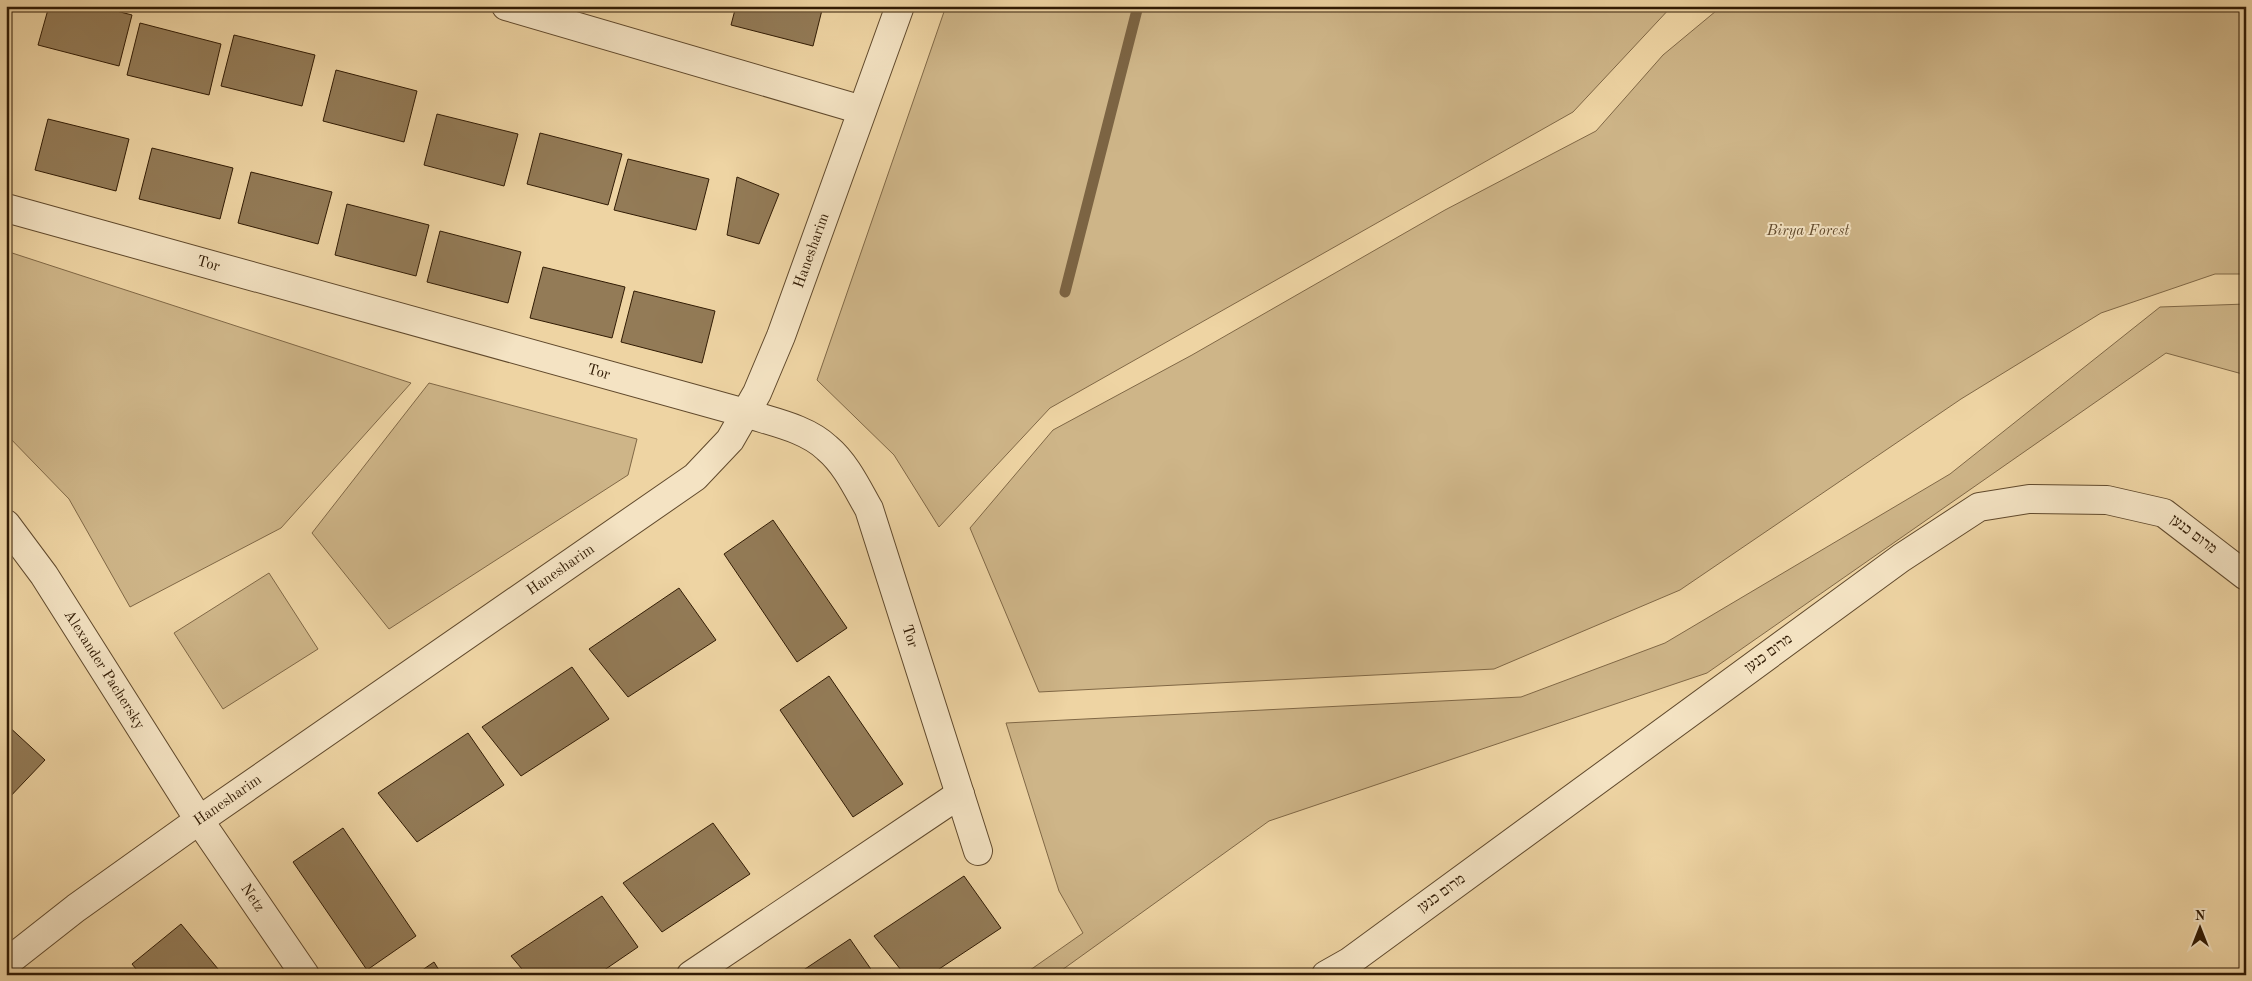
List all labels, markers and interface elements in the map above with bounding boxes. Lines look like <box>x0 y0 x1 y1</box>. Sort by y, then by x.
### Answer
street label: Hanesharim <box>791 211 832 290</box>
park label: Birya Forest <box>1766 224 1849 239</box>
street label: Tor <box>195 254 222 274</box>
street label: Tor <box>585 362 612 383</box>
street label: מרום כנען <box>2167 513 2219 557</box>
street label: Hanesharim <box>524 541 597 598</box>
street label: Alexander Pachersky <box>61 608 147 732</box>
street label: Tor <box>899 623 920 650</box>
street label: מרום כנען <box>1743 632 1795 676</box>
street label: Hanesharim <box>191 772 264 829</box>
street label: מרום כנען <box>1416 872 1468 916</box>
street label: Netz <box>238 881 267 915</box>
north arrow <box>2174 904 2224 954</box>
text: N <box>2195 909 2206 923</box>

